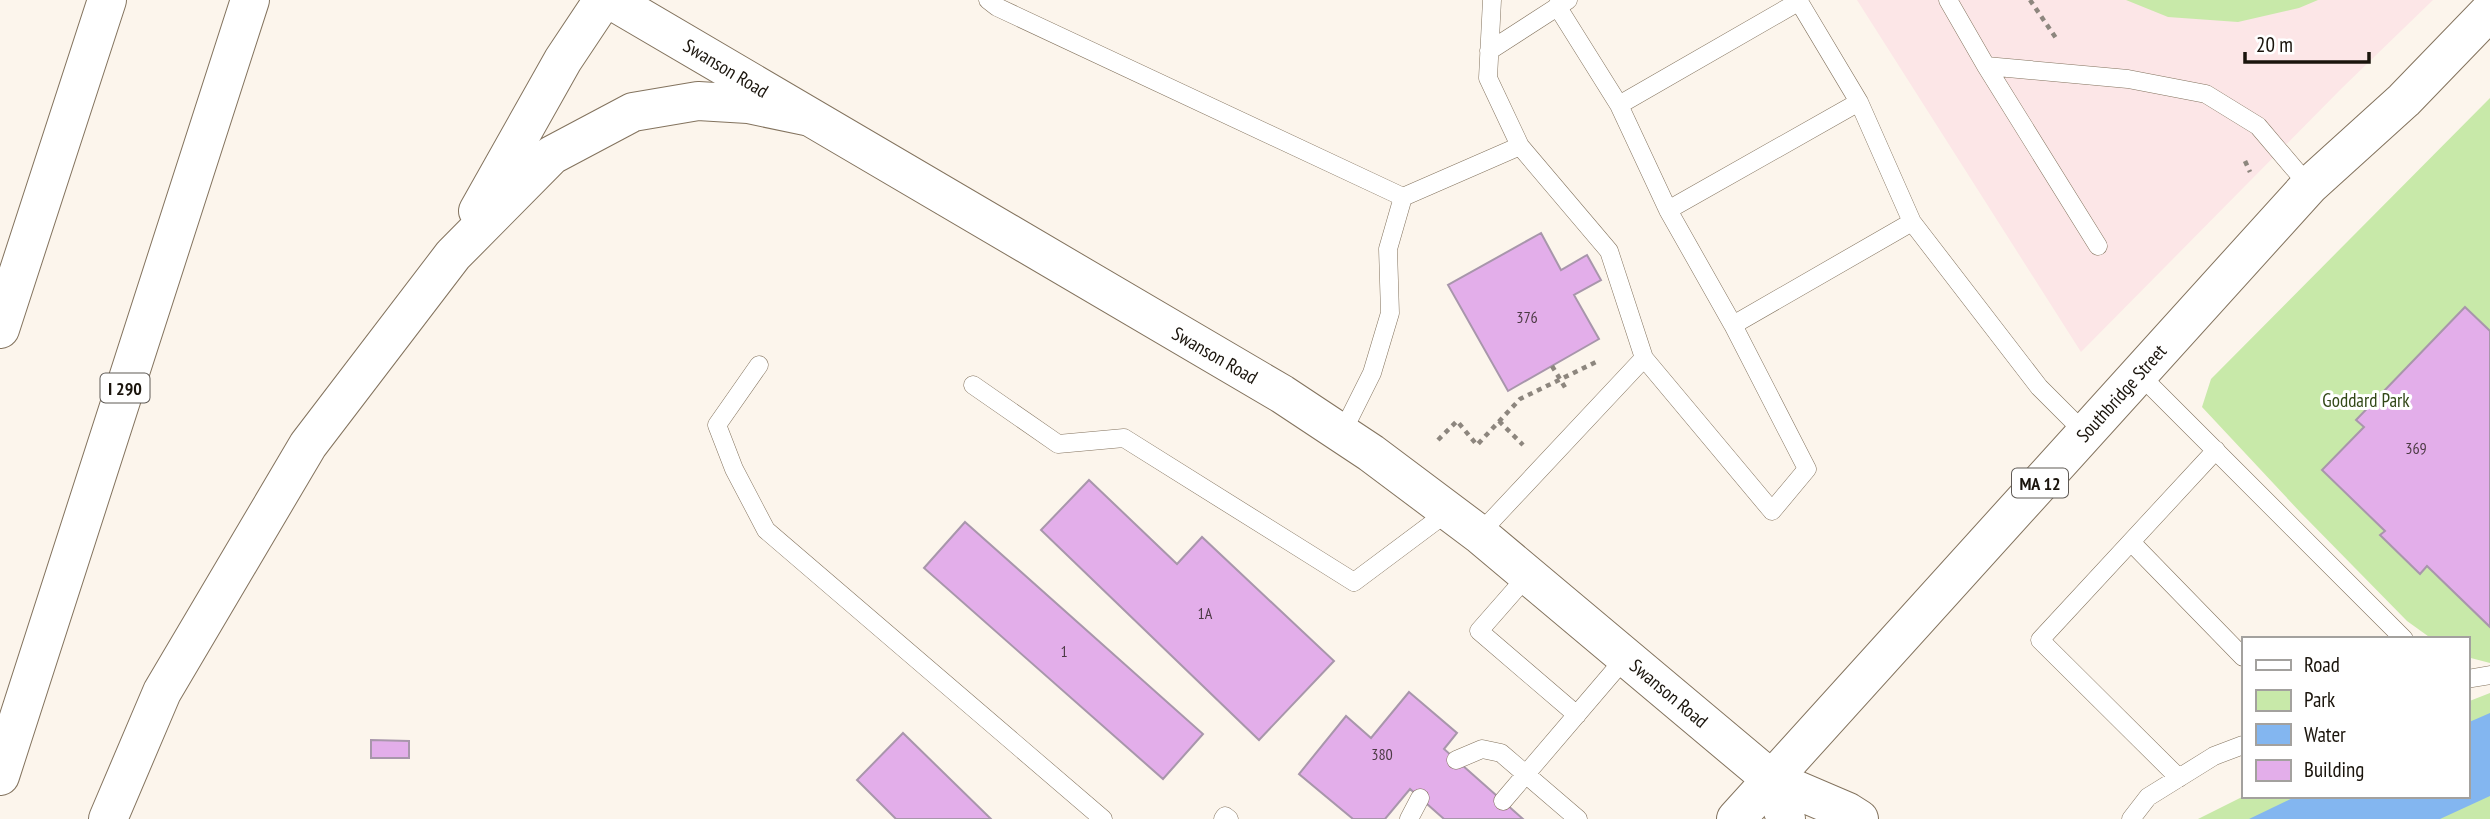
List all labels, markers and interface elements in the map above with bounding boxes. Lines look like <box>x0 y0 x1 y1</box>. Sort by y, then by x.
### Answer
scale bar <box>2245 21 2369 65</box>
text: 20 m <box>2256 31 2293 58</box>
street label: Swanson Road <box>679 33 773 103</box>
house number: 376 <box>1516 307 1538 327</box>
street label: Swanson Road <box>1168 321 1262 389</box>
street label: Southbridge Street <box>2071 339 2172 447</box>
road number: I 290 <box>100 374 150 402</box>
park label: Goddard Park <box>2322 388 2410 412</box>
house number: 369 <box>2405 438 2427 458</box>
road number: MA 12 <box>2012 468 2068 498</box>
house number: 1A <box>1198 603 1213 623</box>
legend <box>2242 637 2469 798</box>
house number: 1 <box>1060 641 1068 661</box>
text: Road <box>2304 651 2340 678</box>
street label: Swanson Road <box>1625 653 1713 733</box>
text: Park <box>2304 686 2335 713</box>
text: Water <box>2304 721 2346 748</box>
house number: 380 <box>1371 744 1393 764</box>
text: Building <box>2304 756 2364 783</box>

